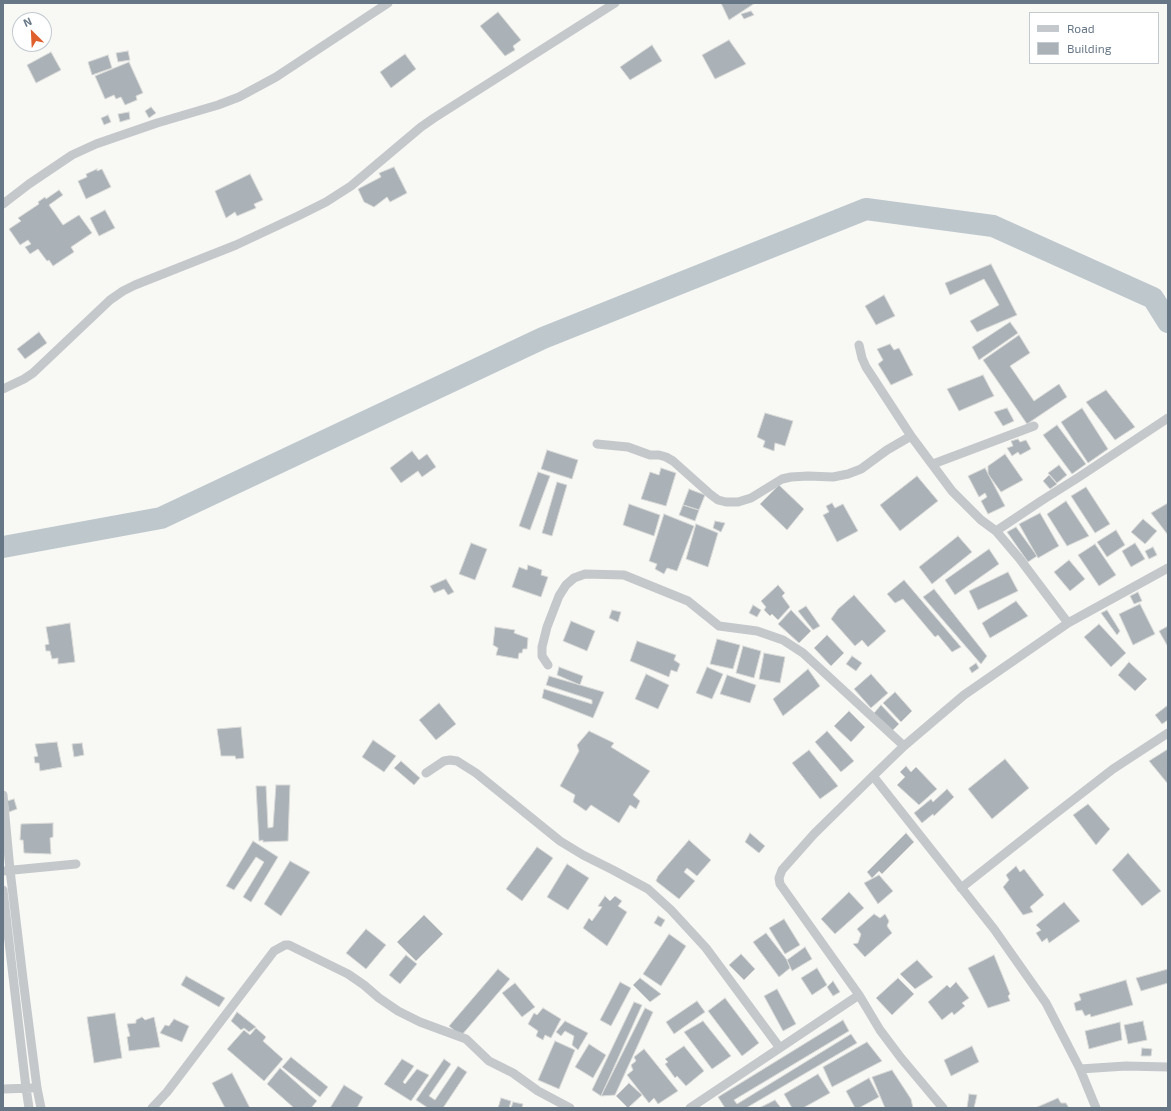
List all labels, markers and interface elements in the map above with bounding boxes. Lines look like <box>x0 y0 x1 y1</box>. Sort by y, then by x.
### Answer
north arrow <box>12 12 52 52</box>
legend <box>1029 12 1159 64</box>
text: N <box>21 14 34 29</box>
text: Road <box>1067 21 1095 35</box>
text: Building <box>1067 41 1111 55</box>

